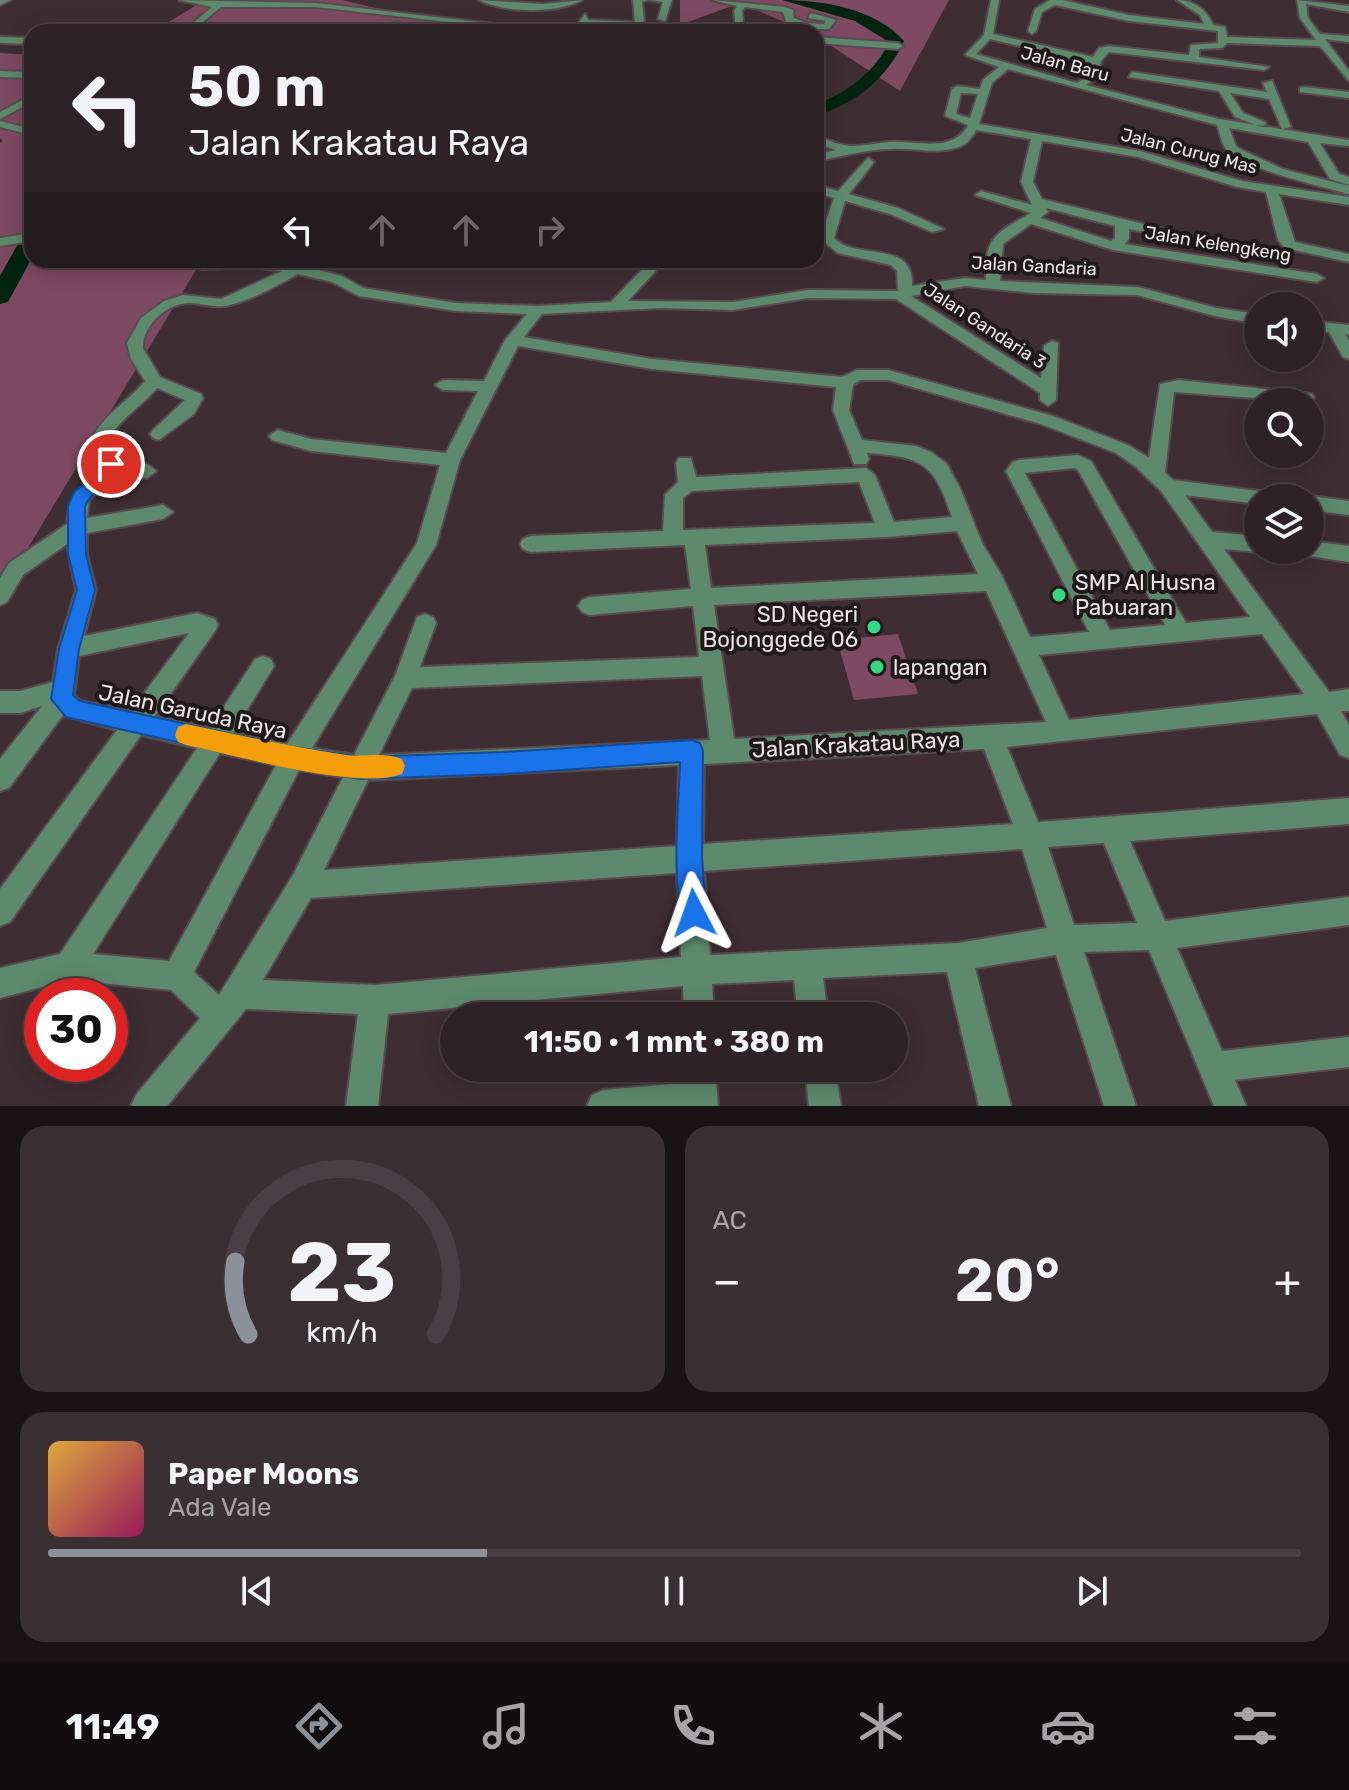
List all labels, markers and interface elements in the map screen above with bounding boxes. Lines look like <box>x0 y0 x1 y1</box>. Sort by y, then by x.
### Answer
street label: Jalan Baru <box>1018 42 1112 86</box>
text: 50 m <box>188 54 325 120</box>
icon: left <box>56 56 160 160</box>
text: Jalan Krakatau Raya <box>188 121 529 164</box>
street label: Jalan Curug Mas <box>1118 123 1260 179</box>
icon: left <box>276 208 320 252</box>
icon: ahead <box>360 208 404 252</box>
icon: ahead <box>444 208 488 252</box>
icon: right <box>528 208 572 252</box>
street label: Jalan Kelengkeng <box>1143 222 1293 266</box>
street label: Jalan Gandaria <box>971 252 1097 280</box>
street label: Jalan Gandaria 3 <box>920 278 1050 374</box>
map controls <box>1244 292 1324 564</box>
button: sound <box>1244 292 1324 372</box>
button: search <box>1244 388 1324 468</box>
pin <box>77 430 145 498</box>
icon: arrive <box>89 442 133 486</box>
button: layers <box>1244 484 1324 564</box>
place label: SMP Al Husna Pabuaran <box>1075 569 1216 621</box>
marker: SMP Al Husna Pabuaran <box>1050 586 1068 604</box>
place label: SD Negeri Bojonggede 06 <box>703 601 858 653</box>
marker: SD Negeri Bojonggede 06 <box>865 618 883 636</box>
place label: lapangan <box>893 654 988 681</box>
marker: lapangan <box>868 658 886 676</box>
street label: Jalan Garuda Raya <box>96 678 289 745</box>
street label: Jalan Krakatau Raya <box>751 726 961 763</box>
position arrow <box>652 871 736 955</box>
speed limit sign: 30 <box>24 978 128 1082</box>
text: 11:50 · 1 mnt · 380 m <box>524 1024 824 1060</box>
text: AC <box>713 1205 747 1236</box>
text: 23 <box>288 1223 397 1322</box>
text: 20° <box>955 1245 1060 1316</box>
text: − <box>713 1255 741 1307</box>
text: + <box>1274 1255 1301 1307</box>
text: km/h <box>307 1315 378 1349</box>
text: Paper Moons <box>168 1456 359 1492</box>
text: Ada Vale <box>168 1492 272 1523</box>
icon: previous <box>235 1569 279 1613</box>
icon: pause <box>652 1569 696 1613</box>
icon: next <box>1070 1569 1114 1613</box>
icon: directions <box>291 1698 347 1754</box>
icon: music <box>478 1698 534 1754</box>
icon: phone <box>665 1698 721 1754</box>
icon: climate <box>853 1698 909 1754</box>
icon: car <box>1040 1698 1096 1754</box>
icon: filters <box>1227 1698 1283 1754</box>
text: 11:49 <box>66 1705 159 1748</box>

